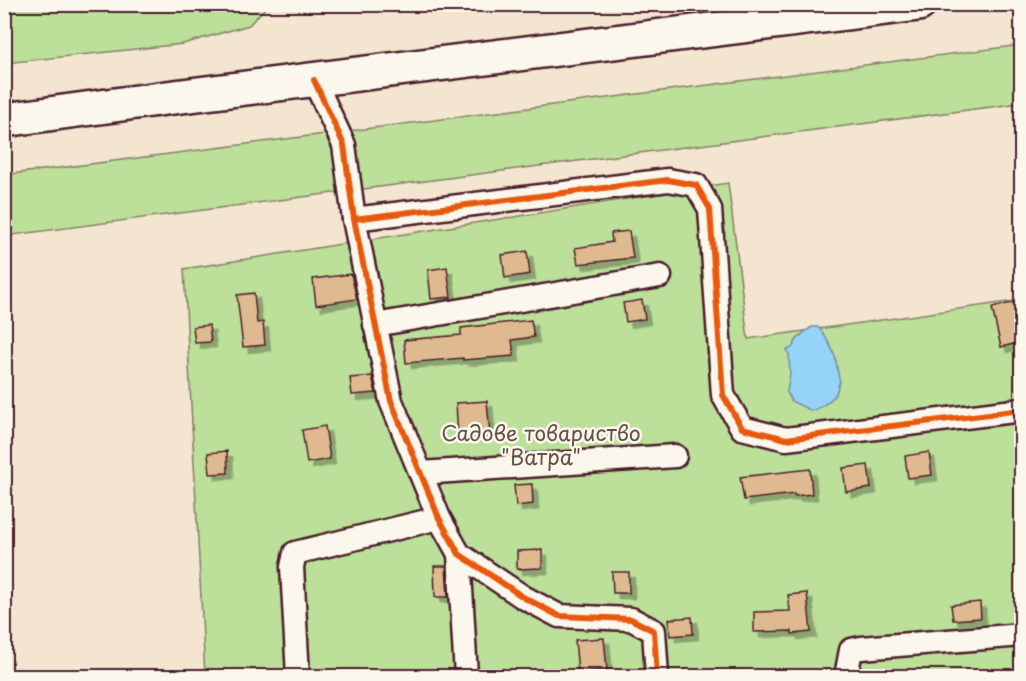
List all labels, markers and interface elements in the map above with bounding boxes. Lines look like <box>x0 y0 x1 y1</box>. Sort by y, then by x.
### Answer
park label: Садове товариство "Ватра" <box>441 416 641 472</box>

